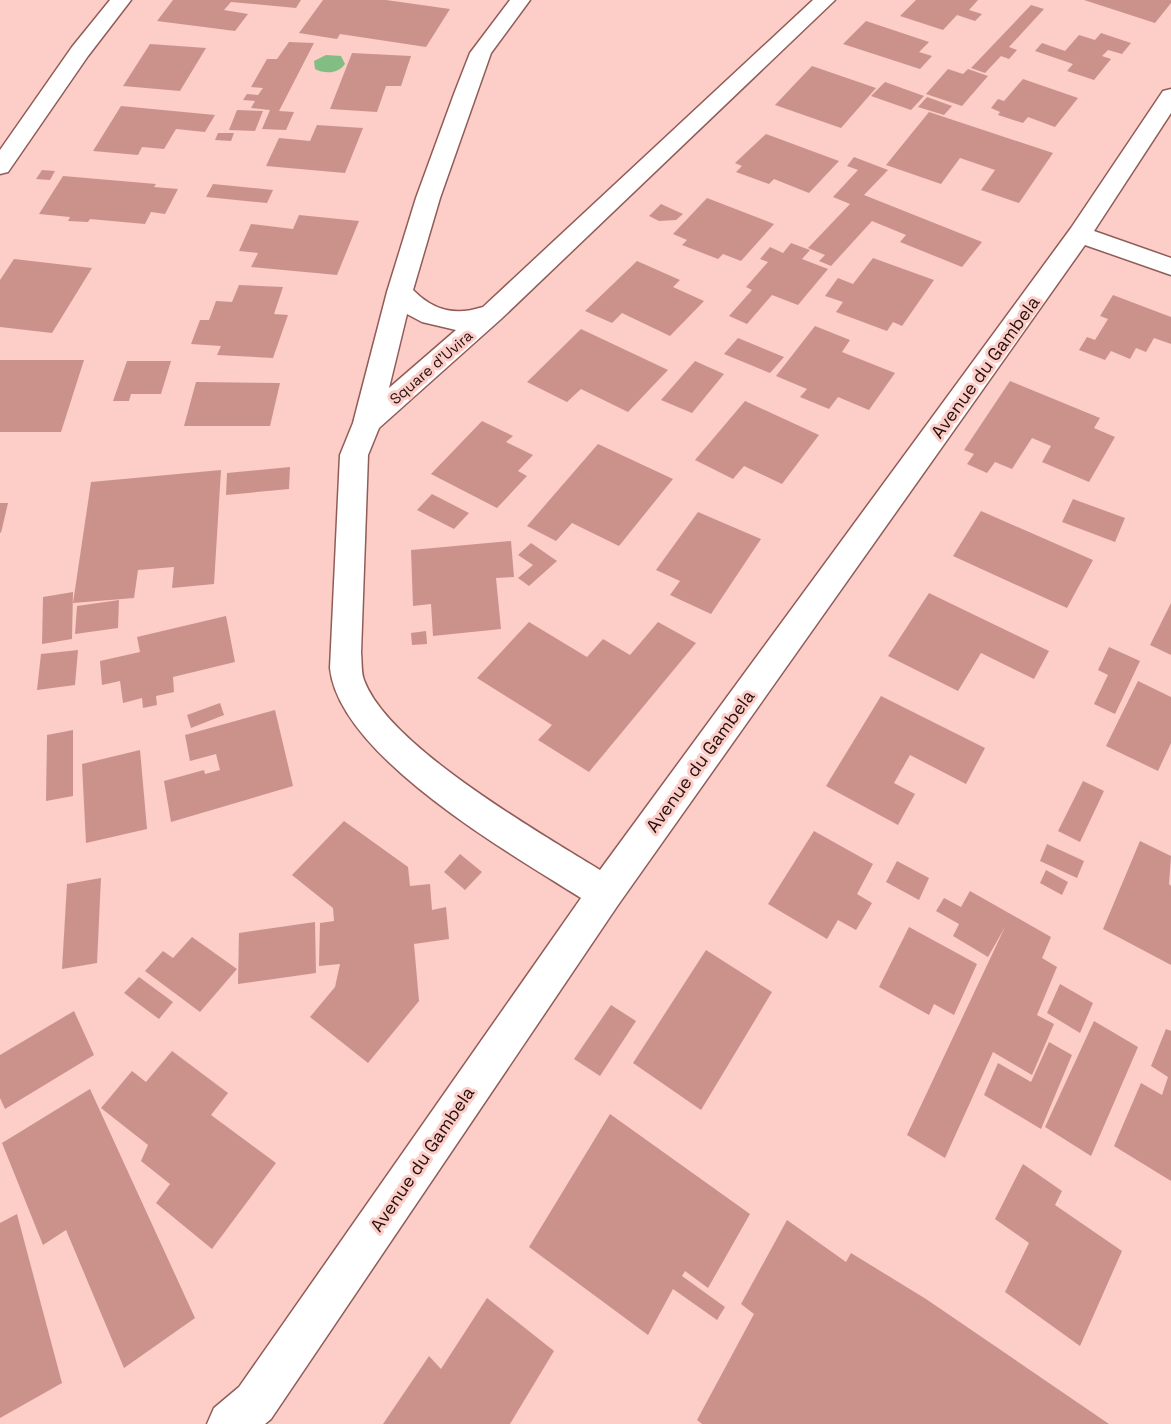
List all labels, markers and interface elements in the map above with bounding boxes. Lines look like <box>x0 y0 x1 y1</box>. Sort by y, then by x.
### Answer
street label: Avenue du Gambela <box>926 291 1044 443</box>
street label: Square d'Uvira <box>386 325 477 408</box>
street label: Avenue du Gambela <box>641 685 759 837</box>
street label: Avenue du Gambela <box>365 1082 479 1236</box>

